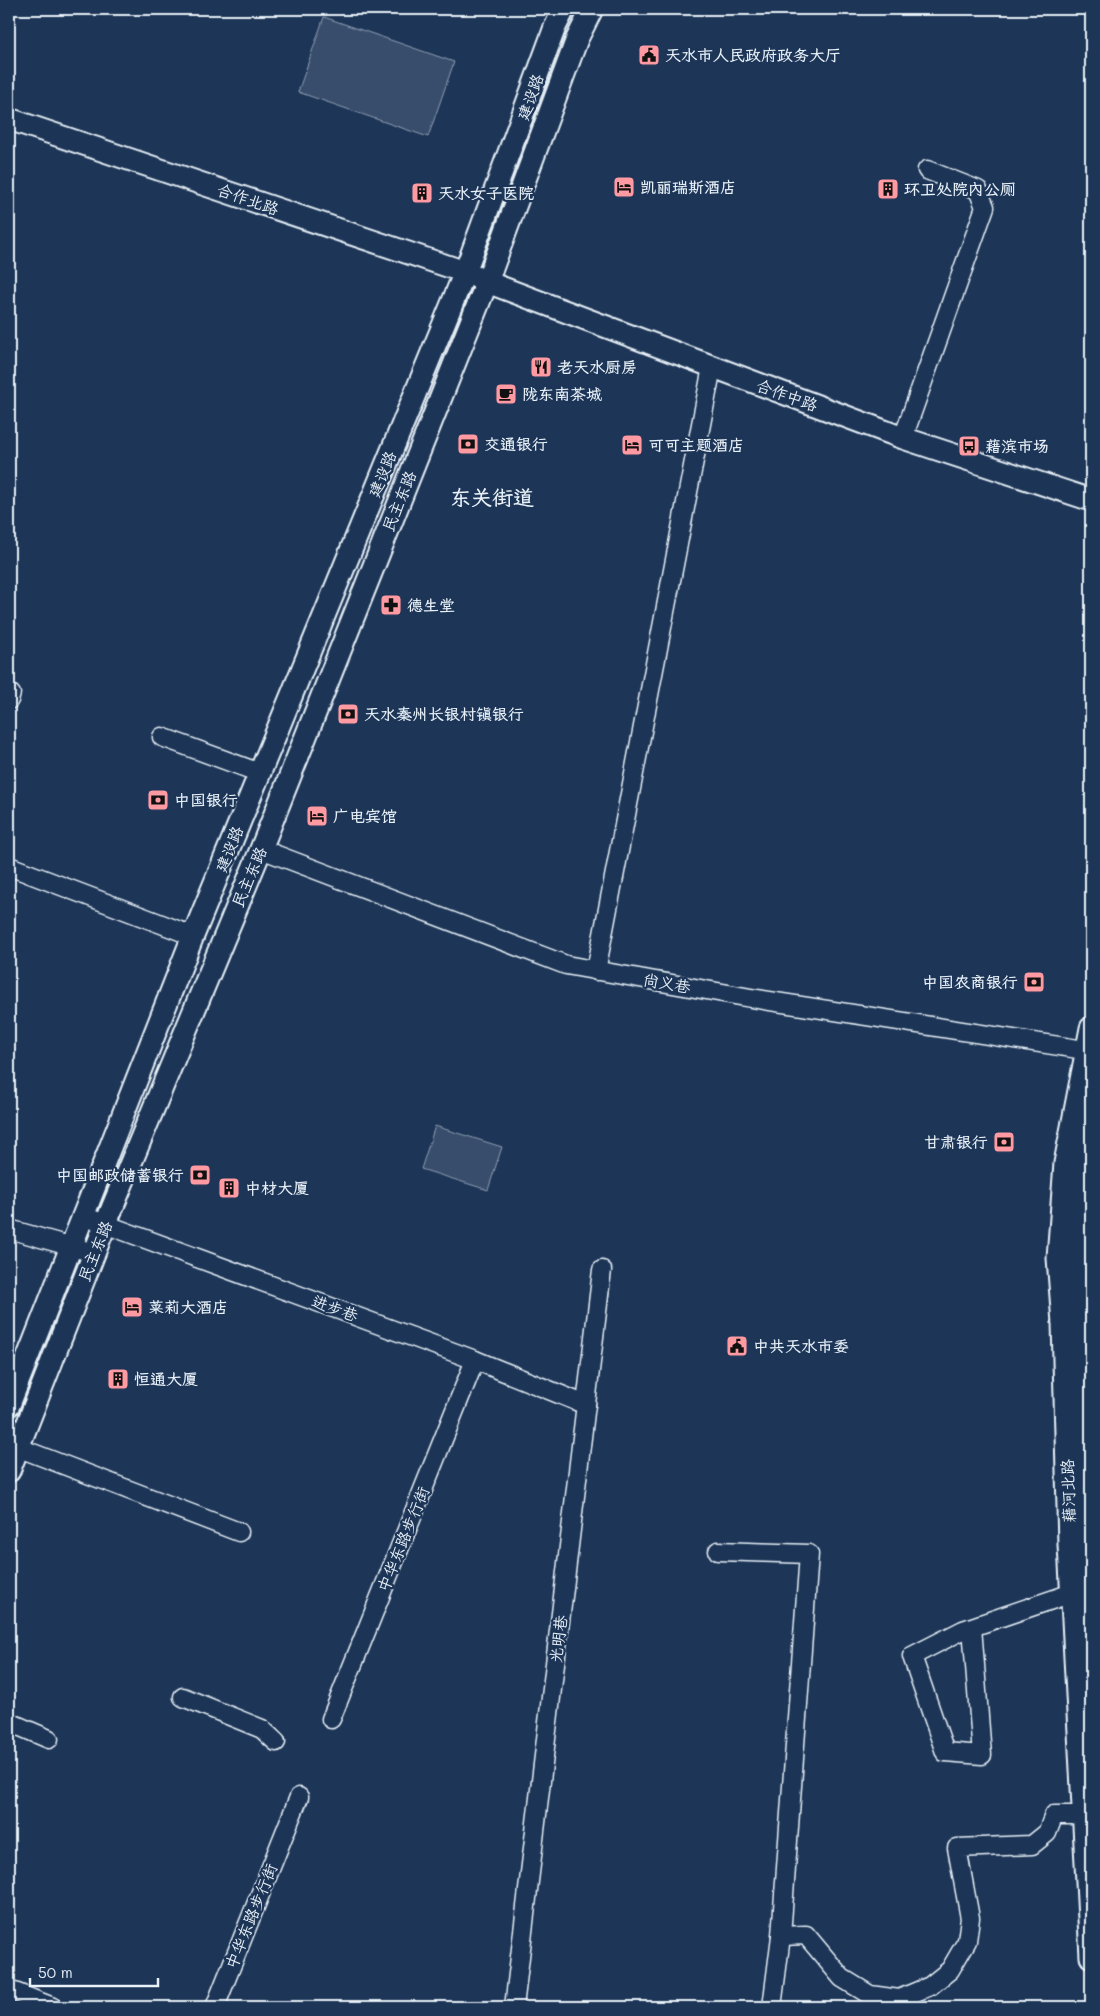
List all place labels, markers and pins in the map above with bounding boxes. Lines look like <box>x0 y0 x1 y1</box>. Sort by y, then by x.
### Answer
public building icon: 天水市人民政府政务大厅 <box>637 43 661 67</box>
place label: 天水市人民政府政务大厅 <box>665 44 841 65</box>
hotel icon: 凯丽瑞斯酒店 <box>612 175 636 199</box>
place label: 凯丽瑞斯酒店 <box>640 176 736 197</box>
building icon: 环卫处院内公厕 <box>876 177 900 201</box>
place label: 环卫处院内公厕 <box>904 178 1016 199</box>
building icon: 天水女子医院 <box>410 181 434 205</box>
place label: 天水女子医院 <box>438 182 534 203</box>
restaurant icon: 老天水厨房 <box>529 355 553 379</box>
place label: 老天水厨房 <box>557 356 637 377</box>
cafe icon: 陇东南茶城 <box>494 382 518 406</box>
place label: 陇东南茶城 <box>522 383 602 404</box>
bank icon: 交通银行 <box>456 432 480 456</box>
place label: 交通银行 <box>484 433 548 454</box>
hotel icon: 可可主题酒店 <box>620 433 644 457</box>
place label: 可可主题酒店 <box>648 434 744 455</box>
bus stop icon: 藉滨市场 <box>957 434 981 458</box>
place label: 藉滨市场 <box>985 435 1049 456</box>
pharmacy icon: 德生堂 <box>379 593 403 617</box>
place label: 德生堂 <box>407 594 455 615</box>
bank icon: 天水秦州长银村镇银行 <box>336 702 360 726</box>
place label: 天水秦州长银村镇银行 <box>364 703 524 724</box>
bank icon: 中国银行 <box>146 788 170 812</box>
place label: 中国银行 <box>174 789 238 810</box>
hotel icon: 广电宾馆 <box>305 804 329 828</box>
place label: 广电宾馆 <box>333 805 397 826</box>
bank icon: 中国农商银行 <box>1022 970 1046 994</box>
place label: 中国农商银行 <box>922 971 1018 992</box>
bank icon: 甘肃银行 <box>992 1130 1016 1154</box>
place label: 甘肃银行 <box>924 1131 988 1152</box>
bank icon: 中国邮政储蓄银行 <box>188 1163 212 1187</box>
place label: 中国邮政储蓄银行 <box>56 1164 184 1185</box>
building icon: 中材大厦 <box>217 1176 241 1200</box>
place label: 中材大厦 <box>245 1177 309 1198</box>
hotel icon: 莱莉大酒店 <box>120 1295 144 1319</box>
place label: 莱莉大酒店 <box>148 1296 228 1317</box>
public building icon: 中共天水市委 <box>725 1334 749 1358</box>
place label: 中共天水市委 <box>753 1335 849 1356</box>
building icon: 恒通大厦 <box>106 1367 130 1391</box>
place label: 恒通大厦 <box>134 1368 198 1389</box>

